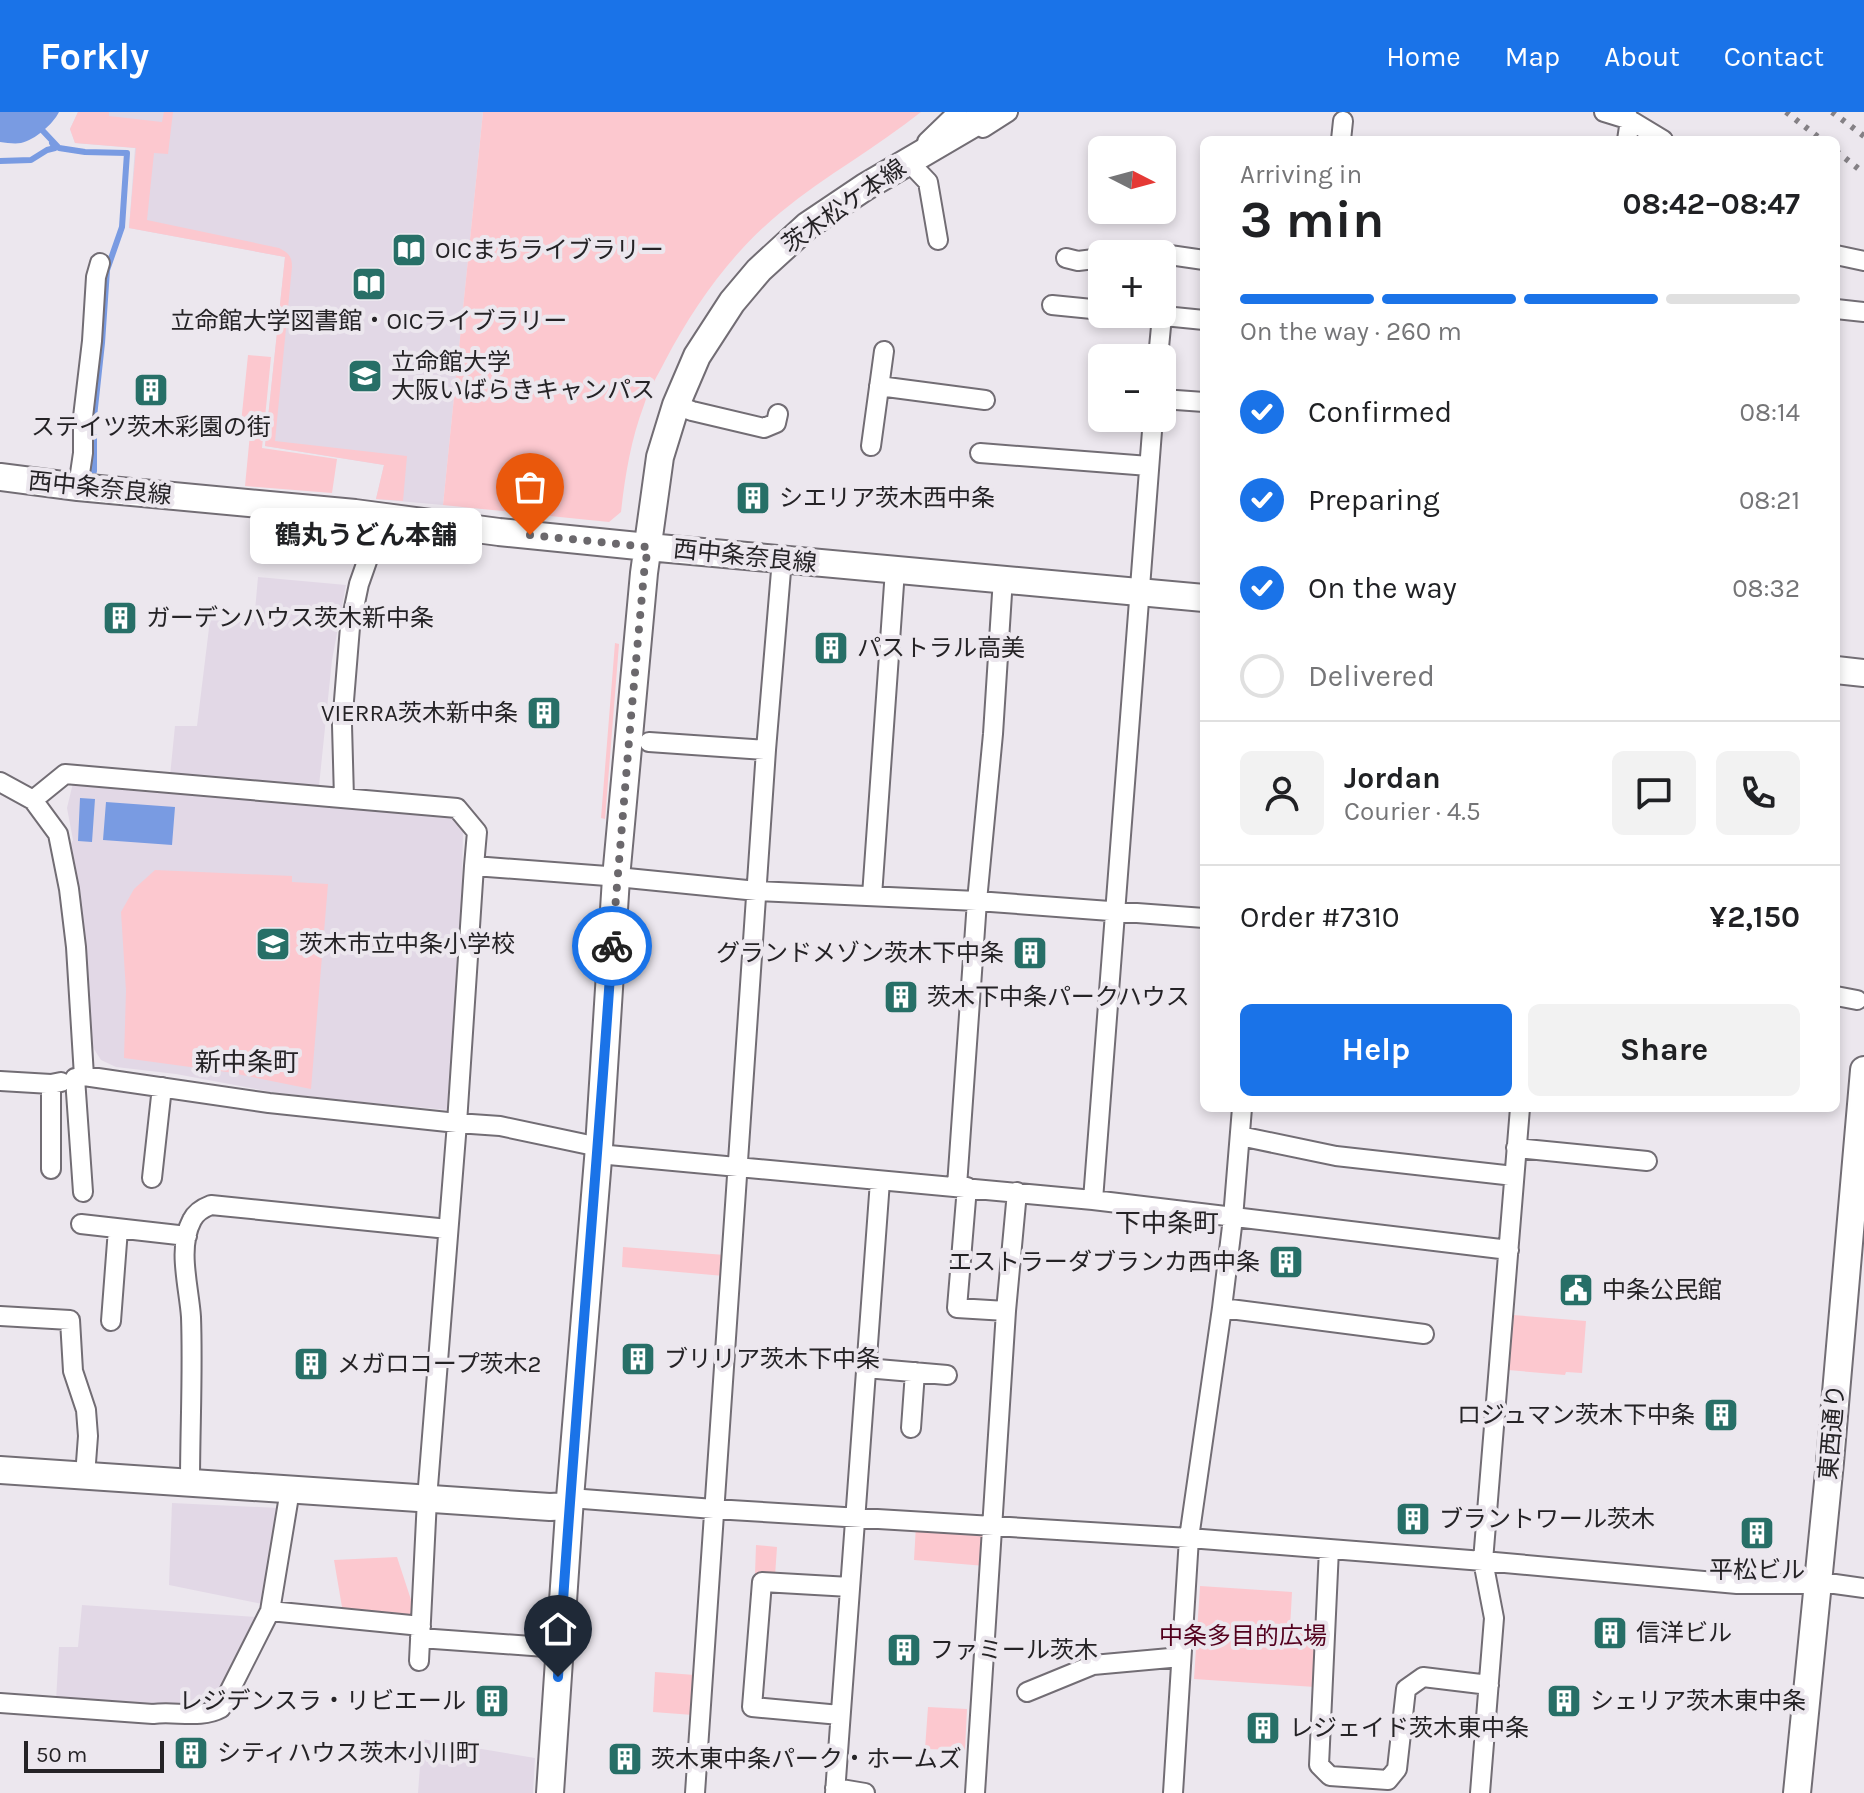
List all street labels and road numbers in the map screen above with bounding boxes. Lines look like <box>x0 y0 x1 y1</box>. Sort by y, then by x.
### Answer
street label: 茨木松ケ本線 <box>777 153 911 259</box>
street label: 西中条奈良線 <box>27 467 173 509</box>
street label: 西中条奈良線 <box>672 535 818 577</box>
street label: 東西通り <box>1814 1383 1850 1481</box>

